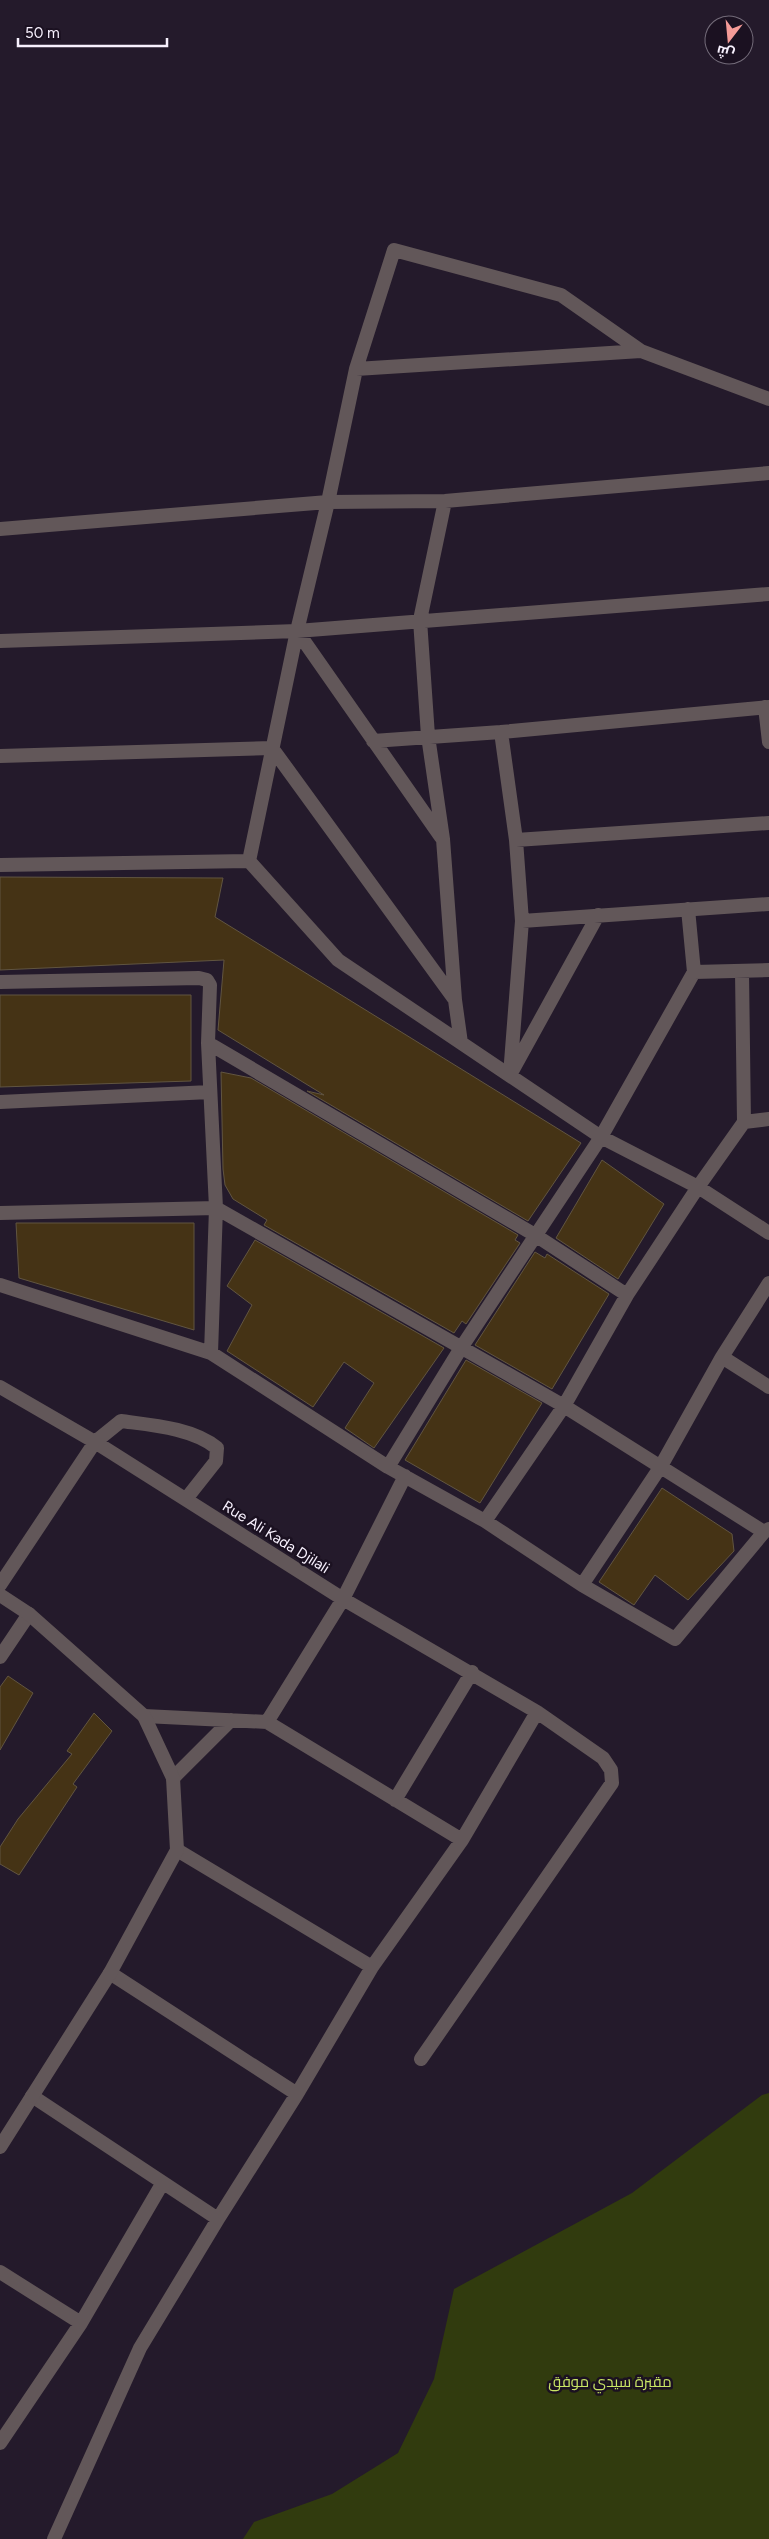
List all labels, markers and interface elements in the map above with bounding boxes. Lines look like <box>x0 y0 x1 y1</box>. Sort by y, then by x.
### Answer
scale bar <box>18 15 166 47</box>
north arrow <box>704 15 754 65</box>
text: 50 m <box>25 24 60 42</box>
text: ش <box>715 41 737 63</box>
street label: Rue Ali Kada Djilali <box>219 1497 333 1577</box>
park label: مقبرة سيدي موفق <box>548 2373 672 2394</box>

